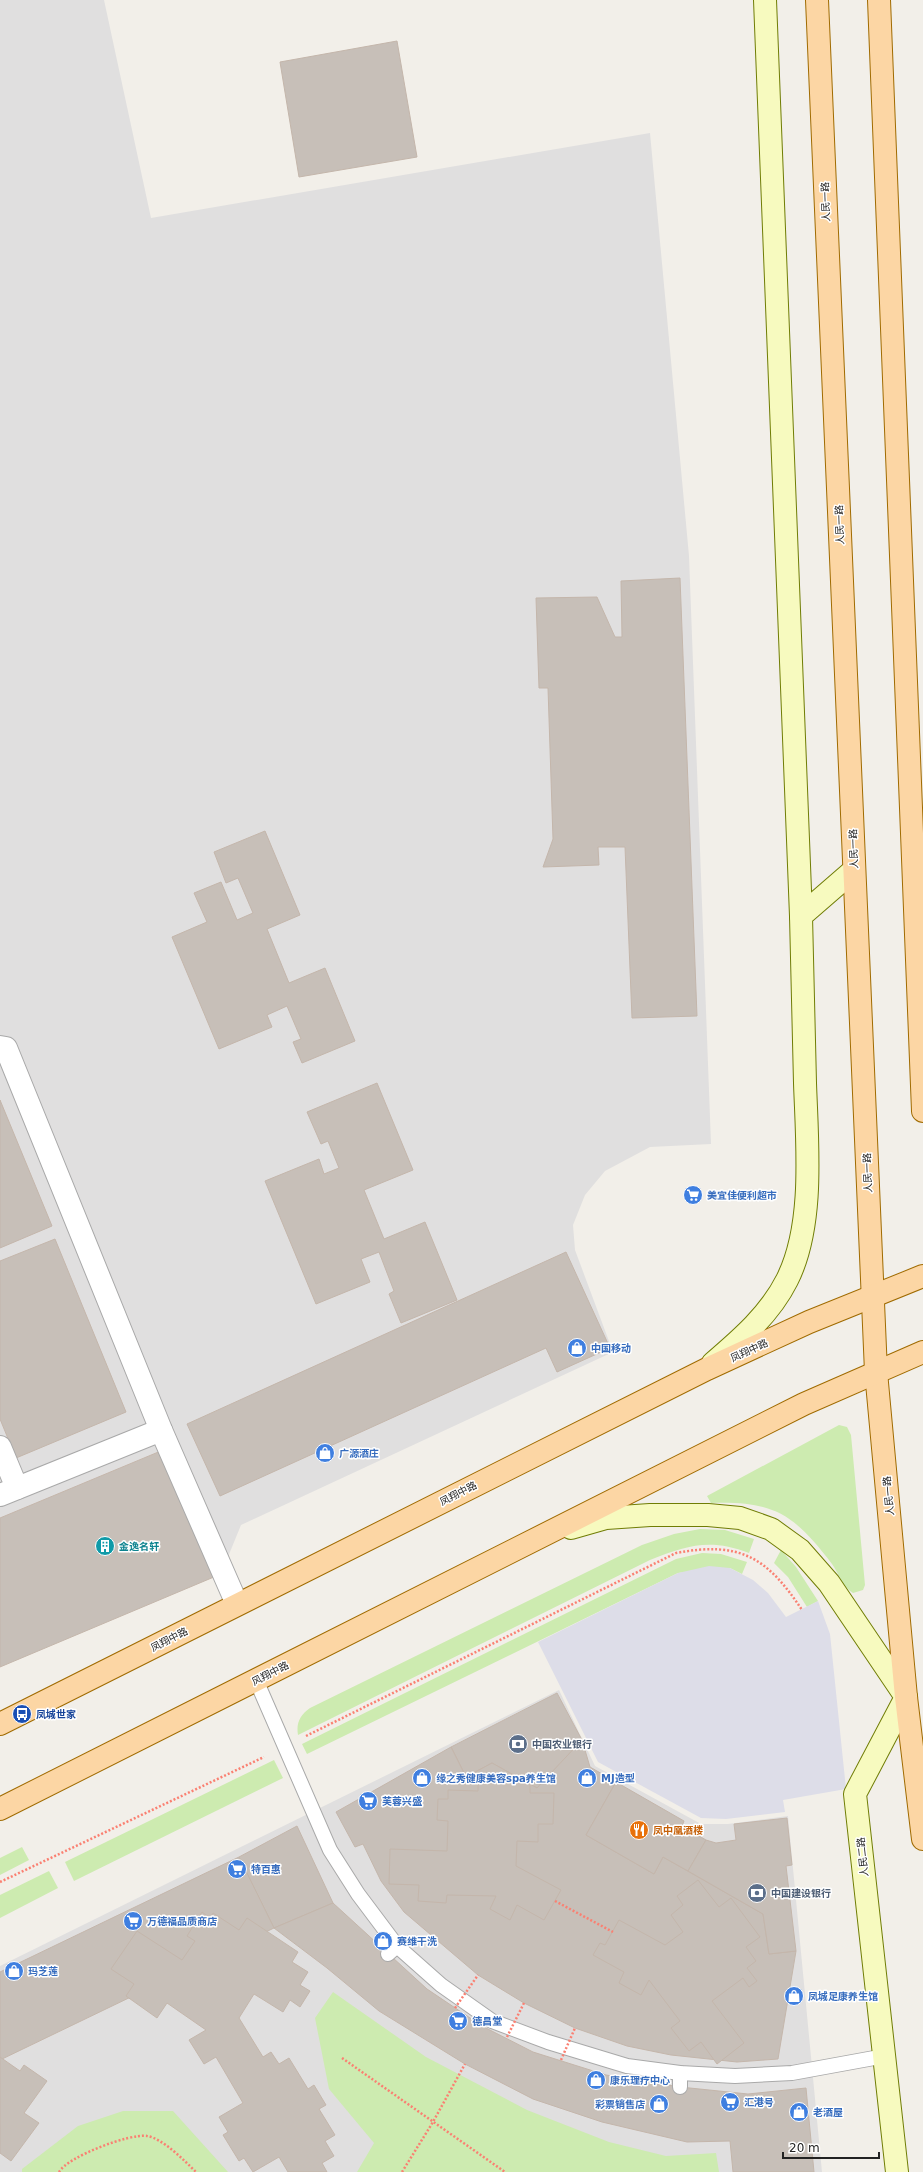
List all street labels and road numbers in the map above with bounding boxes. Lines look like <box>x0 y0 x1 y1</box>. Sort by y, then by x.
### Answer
street label: 人民一路 <box>819 182 832 222</box>
street label: 人民一路 <box>833 505 846 545</box>
street label: 人民一路 <box>847 829 860 869</box>
street label: 人民一路 <box>861 1153 874 1193</box>
street label: 凤翔中路 <box>729 1337 770 1364</box>
street label: 人民一路 <box>881 1476 896 1516</box>
street label: 凤翔中路 <box>438 1479 479 1507</box>
street label: 凤翔中路 <box>149 1625 190 1653</box>
street label: 风翔中路 <box>250 1659 291 1687</box>
street label: 人民二路 <box>855 1836 870 1877</box>

